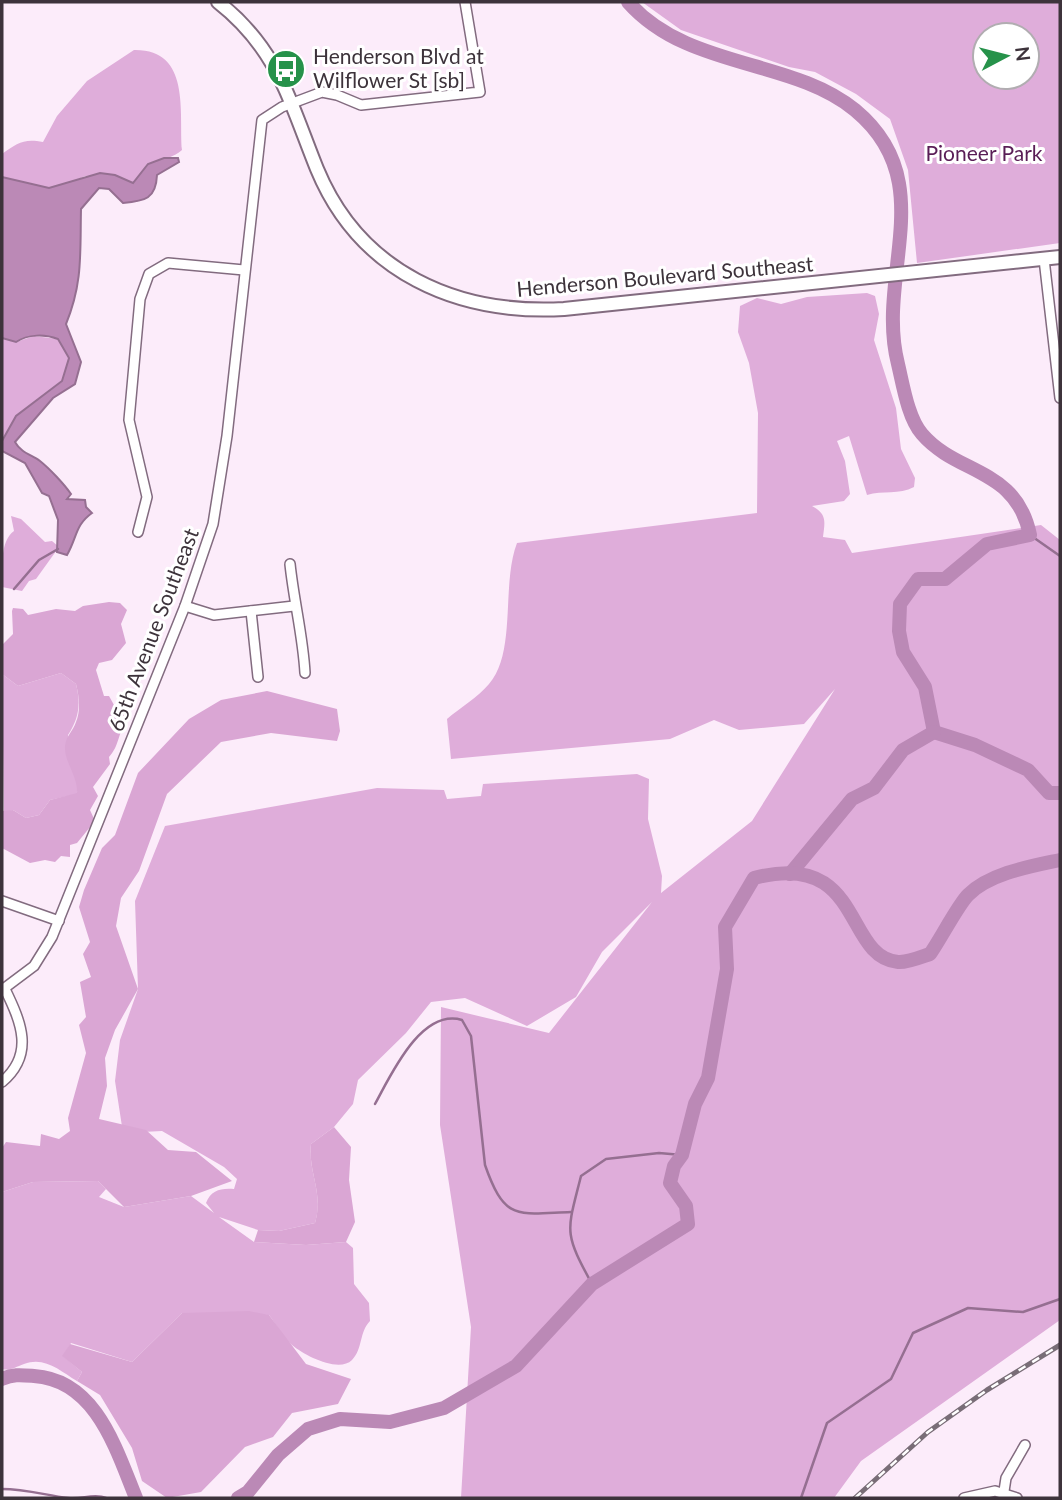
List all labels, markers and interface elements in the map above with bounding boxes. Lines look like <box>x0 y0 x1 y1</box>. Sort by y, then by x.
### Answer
north arrow <box>971 21 1041 91</box>
place label: Henderson Blvd at Wilflower St [sb] <box>313 43 484 92</box>
text: N <box>1011 45 1036 63</box>
bus stop icon: Henderson Blvd at Wilflower St [sb] <box>265 48 307 90</box>
park label: Pioneer Park <box>926 140 1043 165</box>
street label: Henderson Boulevard Southeast <box>516 250 815 301</box>
street label: 65th Avenue Southeast <box>102 524 203 735</box>

